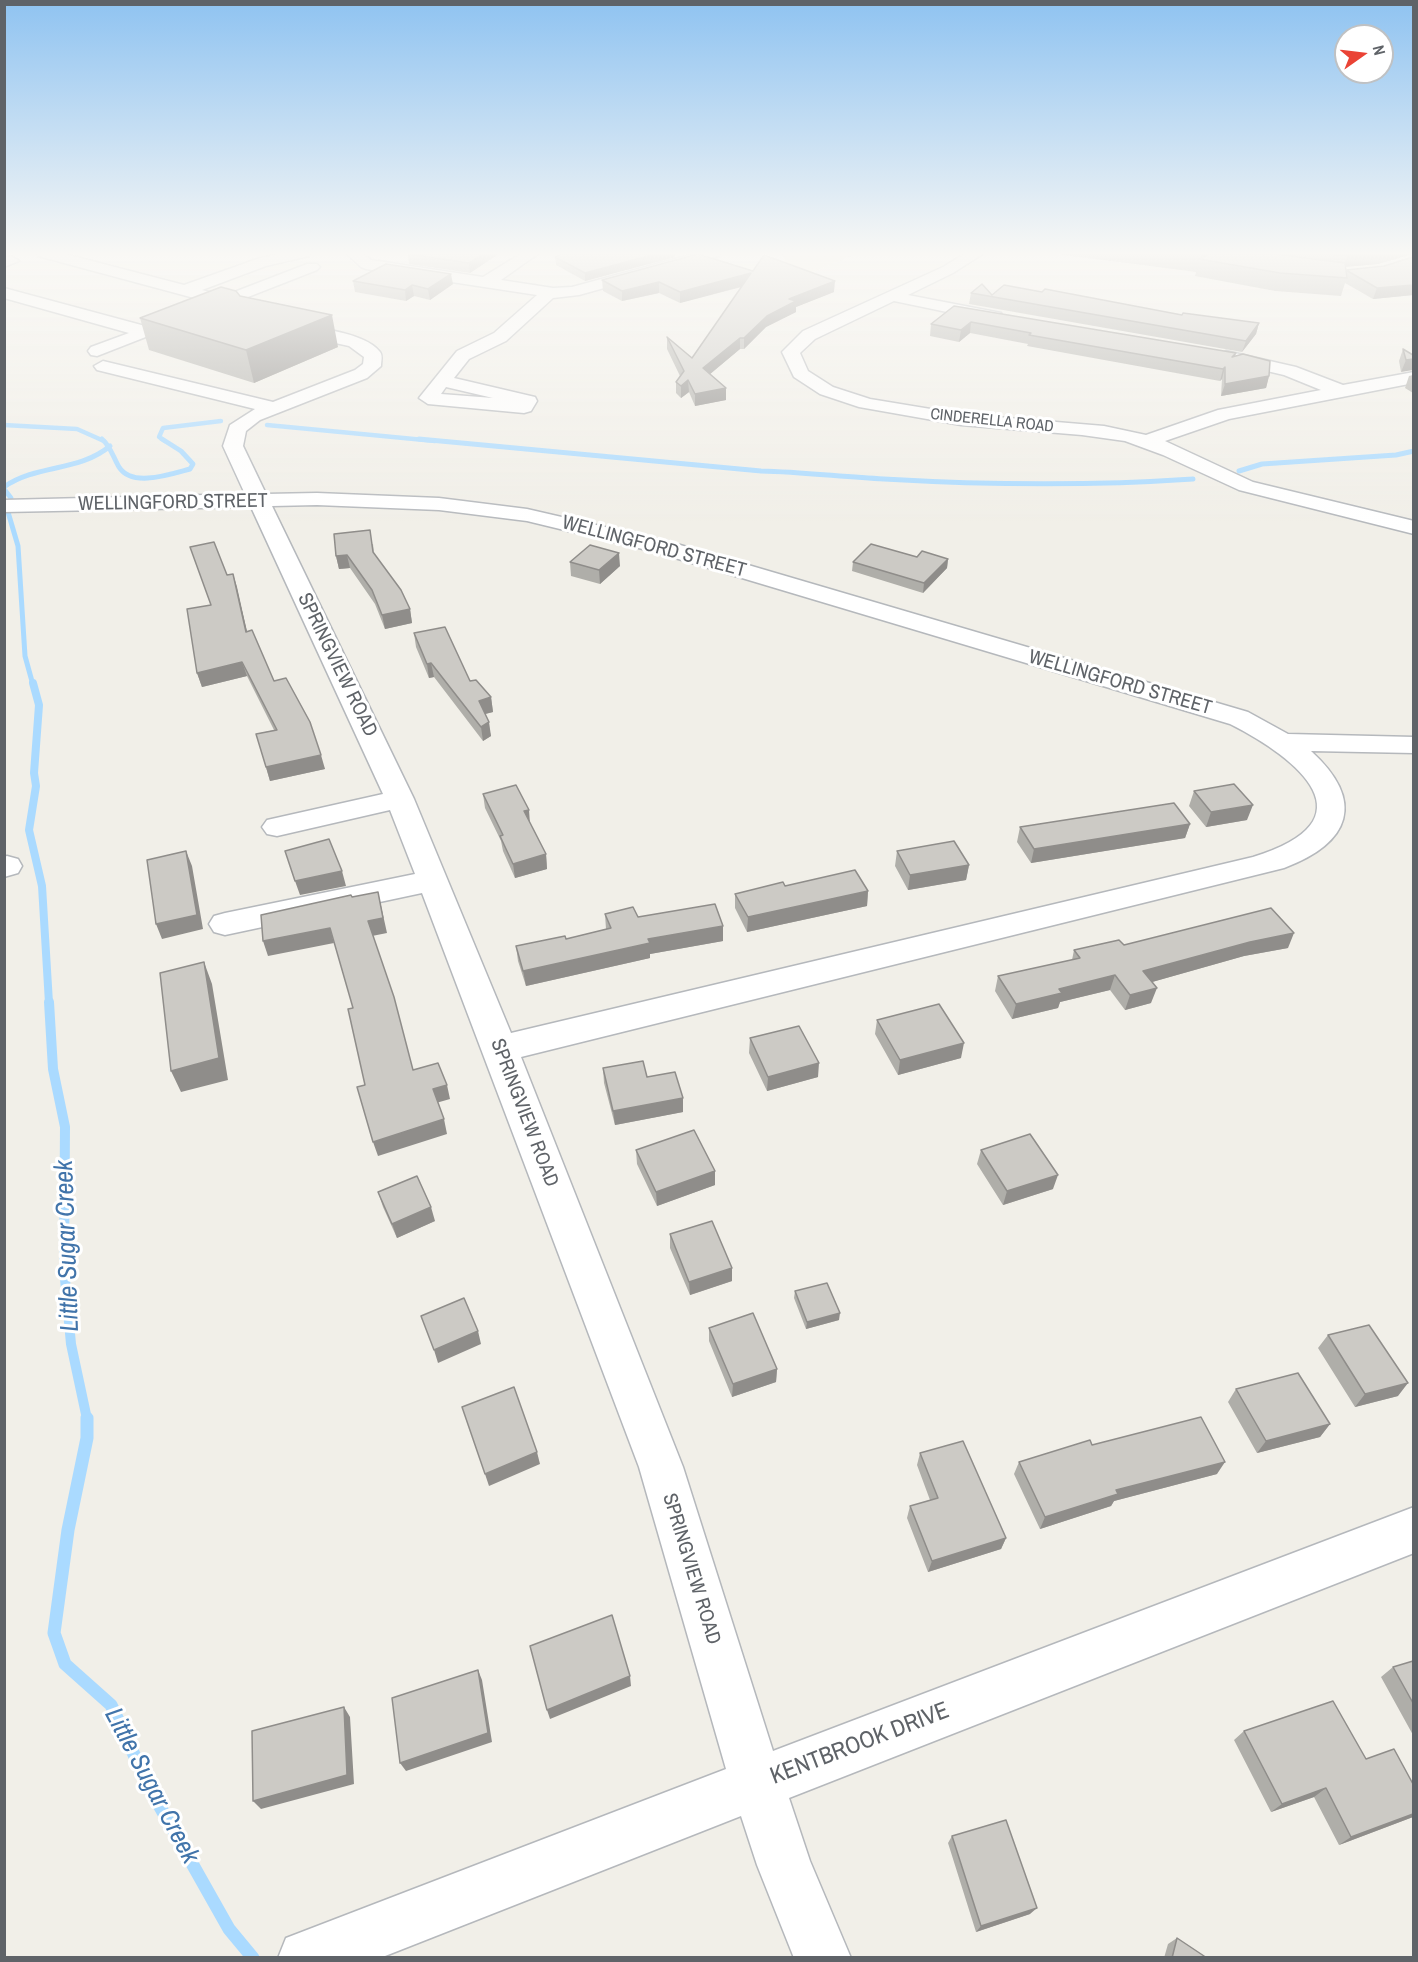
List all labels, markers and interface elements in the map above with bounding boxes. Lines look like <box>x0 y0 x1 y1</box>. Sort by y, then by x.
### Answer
north arrow <box>1334 24 1394 84</box>
text: N <box>1368 43 1391 57</box>
street label: CINDERELLA ROAD <box>929 405 1055 437</box>
street label: WELLINGFORD STREET <box>78 489 268 517</box>
street label: WELLINGFORD STREET <box>559 511 749 583</box>
street label: SPRINGVIEW ROAD <box>292 589 382 741</box>
street label: WELLINGFORD STREET <box>1026 645 1214 721</box>
street label: SPRINGVIEW ROAD <box>485 1036 563 1190</box>
water label: Little Sugar Creek <box>49 1160 87 1332</box>
street label: SPRINGVIEW ROAD <box>657 1491 725 1647</box>
street label: KENTBROOK DRIVE <box>767 1697 953 1791</box>
water label: Little Sugar Creek <box>97 1703 205 1869</box>

